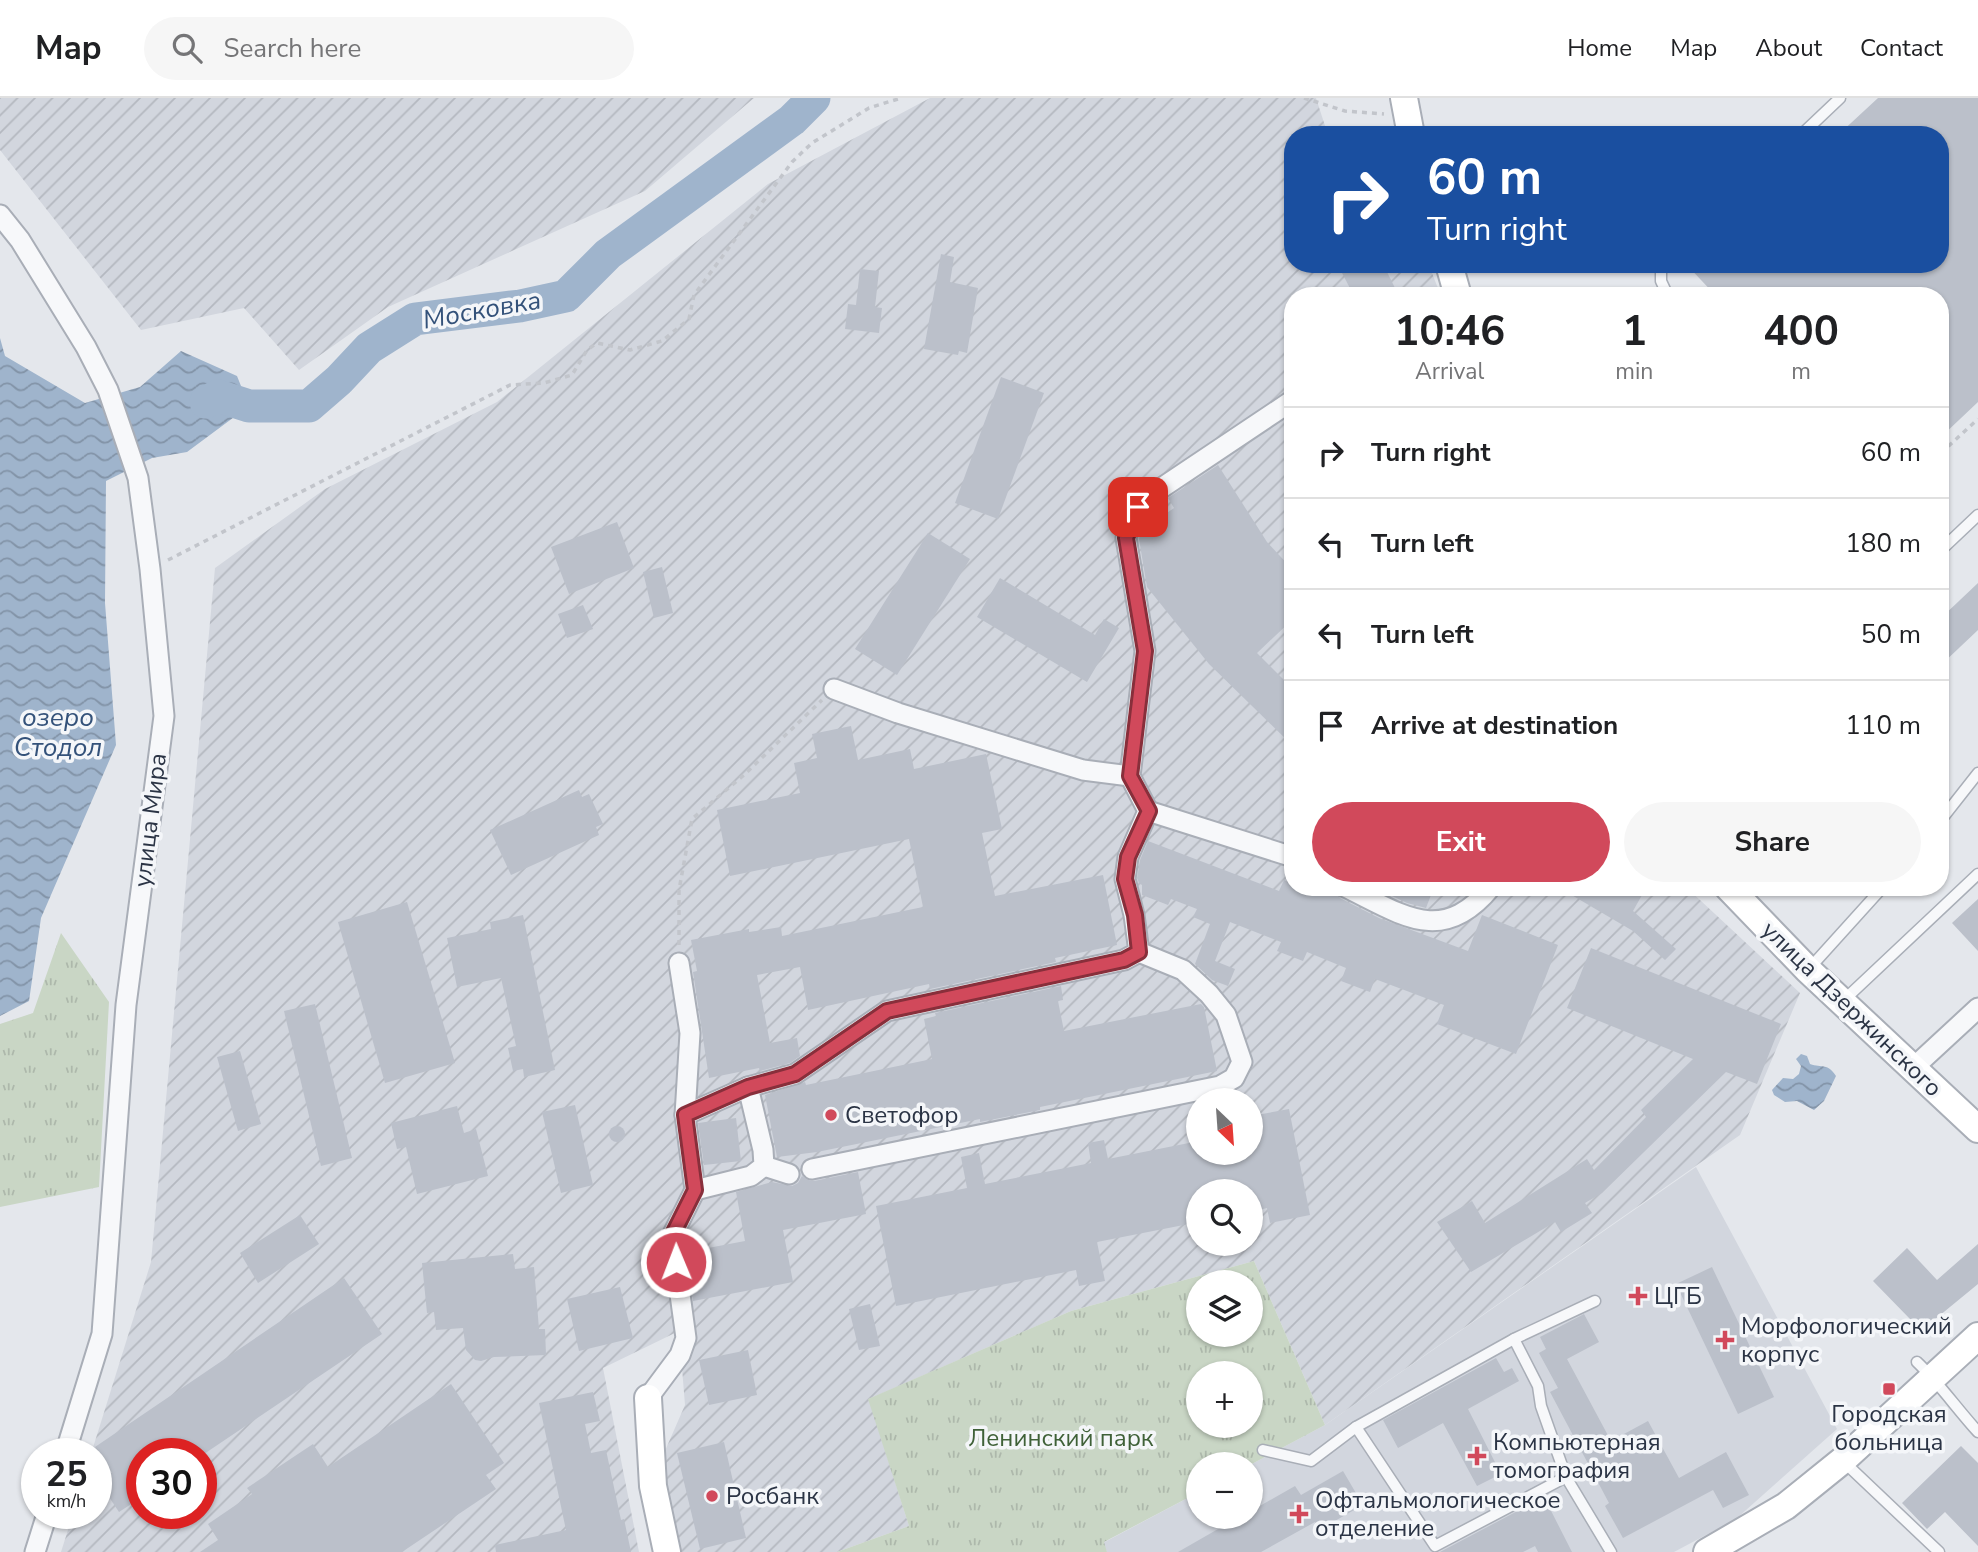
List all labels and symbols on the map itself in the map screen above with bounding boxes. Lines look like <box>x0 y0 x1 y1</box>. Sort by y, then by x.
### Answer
water label: Московка <box>420 282 544 338</box>
pin <box>1108 477 1168 537</box>
water label: озеро Стодол <box>14 700 102 765</box>
street label: улица Мира <box>126 751 174 889</box>
street label: улица Дзержинского <box>1755 914 1949 1104</box>
north arrow <box>1186 1088 1264 1166</box>
place label: Светофор <box>845 1099 958 1131</box>
marker: Светофор <box>823 1107 839 1123</box>
position arrow <box>639 1225 713 1299</box>
place label: ЦГБ <box>1654 1280 1702 1312</box>
marker: ЦГБ <box>1628 1286 1648 1306</box>
place label: Морфологический корпус <box>1741 1310 1952 1370</box>
marker: Морфологический корпус <box>1715 1330 1735 1350</box>
marker: Городская больница <box>1881 1381 1897 1397</box>
place label: Городская больница <box>1831 1398 1947 1458</box>
park label: Ленинский парк <box>969 1422 1154 1454</box>
place label: Компьютерная томография <box>1493 1426 1661 1486</box>
speed limit sign: 30 <box>126 1438 217 1529</box>
marker: Компьютерная томография <box>1467 1446 1487 1466</box>
place label: Росбанк <box>726 1480 819 1512</box>
place label: Офтальмологическое отделение <box>1315 1484 1561 1544</box>
marker: Росбанк <box>704 1488 720 1504</box>
marker: Офтальмологическое отделение <box>1289 1504 1309 1524</box>

